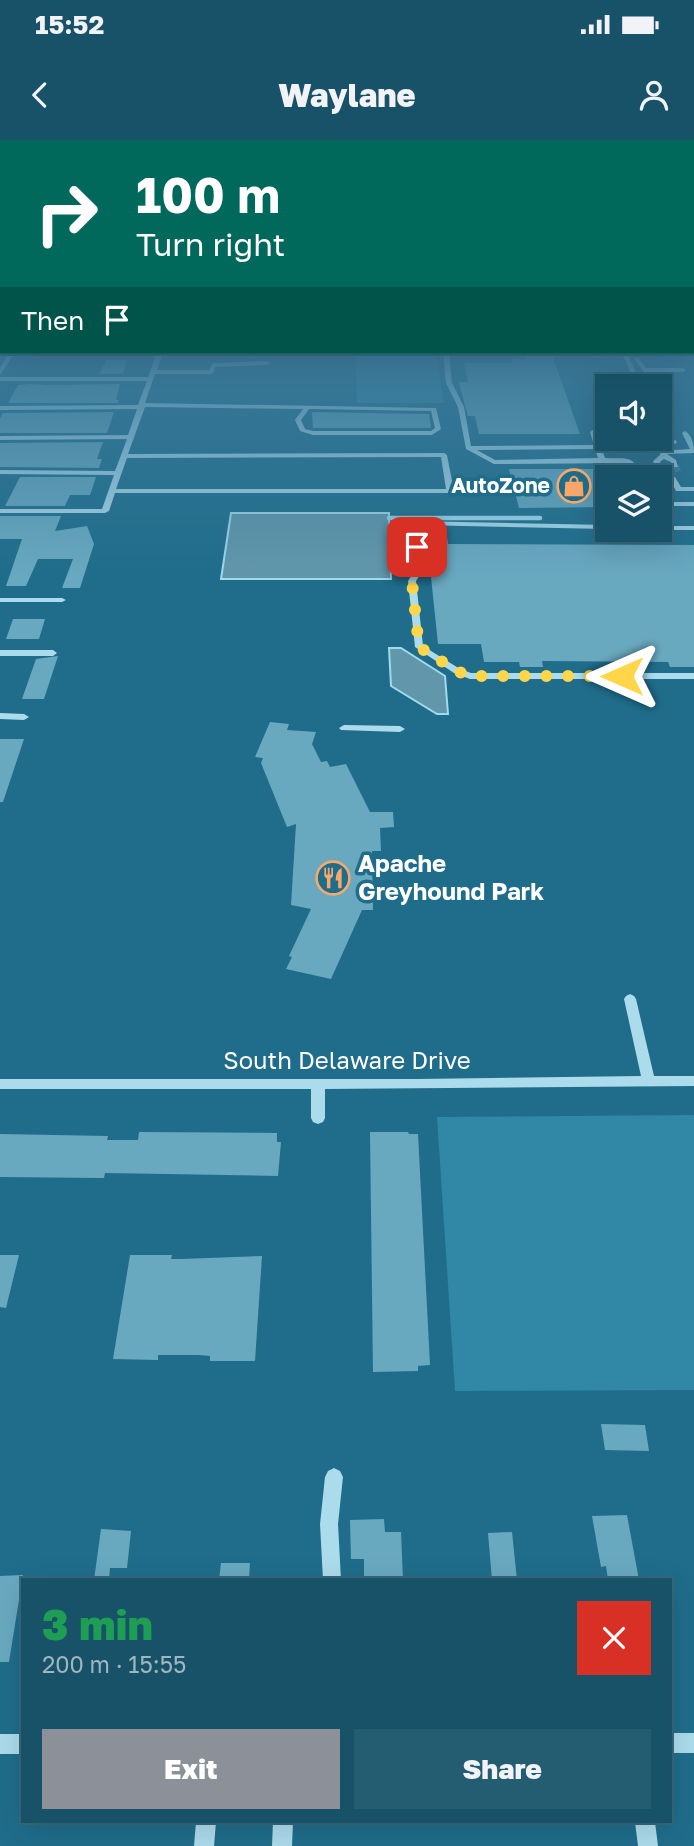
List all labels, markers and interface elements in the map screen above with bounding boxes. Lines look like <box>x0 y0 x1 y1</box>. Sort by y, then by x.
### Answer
text: 15:52 <box>35 9 104 40</box>
icon: back <box>21 76 59 114</box>
text: Waylane <box>278 76 416 114</box>
icon: person <box>635 76 673 114</box>
text: 100 m <box>136 165 280 224</box>
icon: right <box>21 168 112 259</box>
text: Turn right <box>136 225 285 263</box>
icon: arrive <box>98 301 136 339</box>
text: Then <box>21 305 84 336</box>
map controls <box>595 374 672 542</box>
button: sound <box>595 374 672 451</box>
button: layers <box>595 465 672 542</box>
shop icon: AutoZone <box>555 467 593 505</box>
place label: AutoZone <box>451 472 550 498</box>
pin <box>387 517 447 577</box>
icon: arrive <box>398 528 436 566</box>
position arrow <box>585 639 659 713</box>
place label: Apache Greyhound Park <box>358 848 544 905</box>
restaurant icon: Apache Greyhound Park <box>314 859 352 897</box>
street label: South Delaware Drive <box>223 1045 471 1074</box>
text: 3 min <box>42 1599 153 1649</box>
button: close <box>577 1601 651 1675</box>
text: 200 m · 15:55 <box>42 1650 186 1678</box>
button: Exit <box>42 1729 340 1809</box>
button: Share <box>354 1729 651 1809</box>

